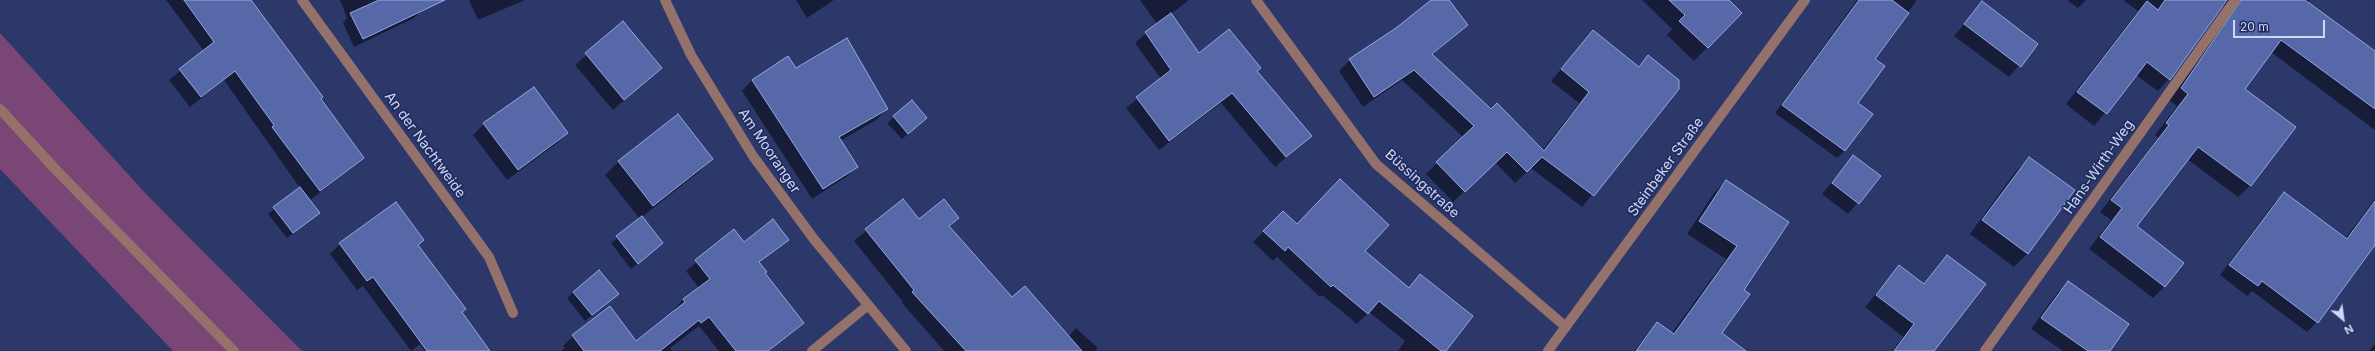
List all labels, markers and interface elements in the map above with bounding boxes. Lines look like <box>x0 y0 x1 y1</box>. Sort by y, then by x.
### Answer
scale bar <box>2235 12 2327 38</box>
text: 20 m <box>2240 19 2269 34</box>
street label: An der Nachtweide <box>381 89 469 201</box>
street label: Am Mooranger <box>734 105 804 197</box>
street label: Steinbeker Straße <box>1624 114 1708 220</box>
street label: Hans-Wirth-Weg <box>2060 117 2138 217</box>
street label: Büssingstraße <box>1381 146 1463 222</box>
north arrow <box>2323 299 2363 339</box>
text: N <box>2342 321 2356 338</box>

